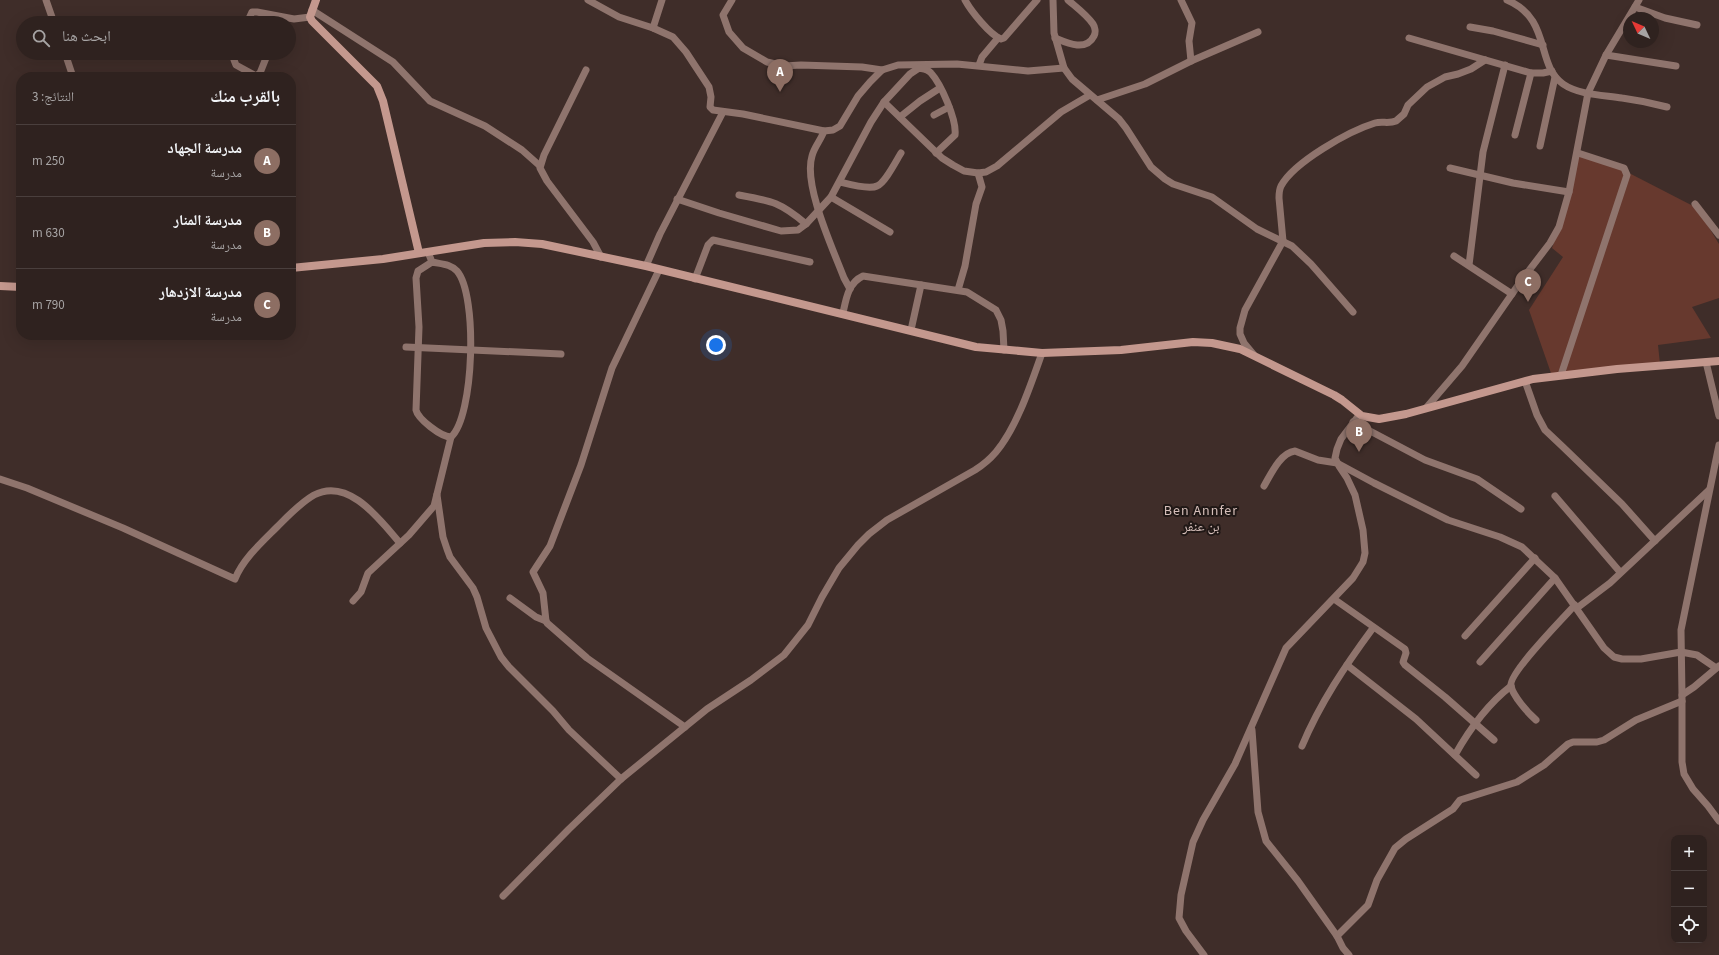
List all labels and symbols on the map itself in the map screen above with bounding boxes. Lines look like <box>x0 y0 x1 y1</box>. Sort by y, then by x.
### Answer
north arrow <box>1623 12 1659 48</box>
pin: A <box>767 59 793 92</box>
pin: C <box>1515 269 1541 302</box>
your location <box>706 335 726 355</box>
pin: B <box>1346 419 1372 452</box>
district label: Ben Annfer بن عنفر <box>1164 501 1238 537</box>

